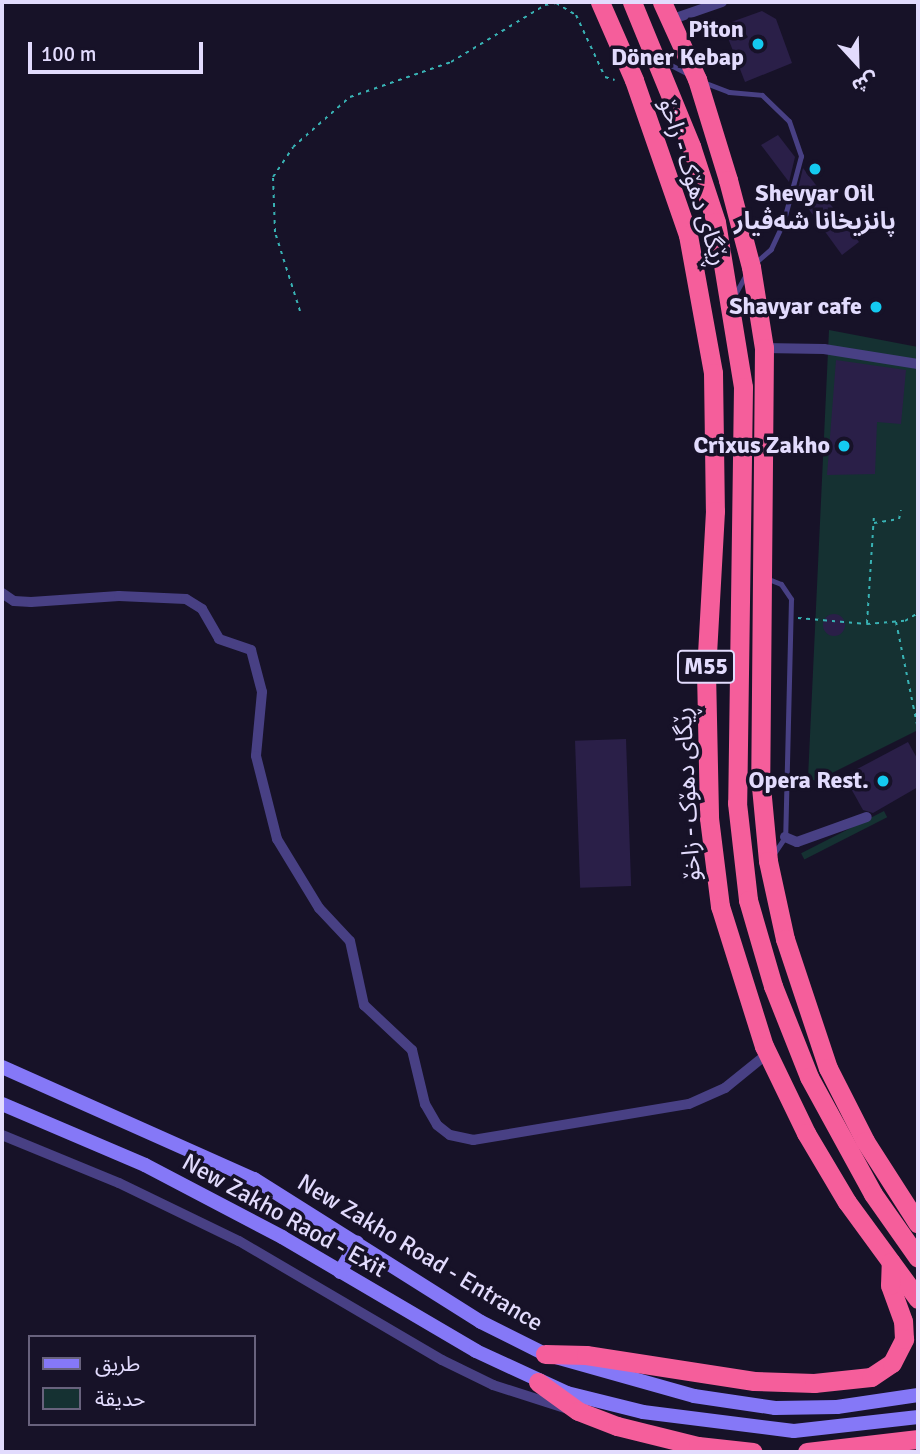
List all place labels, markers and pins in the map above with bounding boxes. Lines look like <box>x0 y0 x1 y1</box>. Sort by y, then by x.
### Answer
place label: Piton Döner Kebap <box>611 16 744 72</box>
marker: Piton Döner Kebap <box>750 36 766 52</box>
marker: Shevyar Oil پانزيخانا شەڤيار <box>807 161 823 177</box>
place label: Shevyar Oil پانزيخانا شەڤيار <box>734 180 896 236</box>
place label: Shavyar cafe <box>729 293 862 321</box>
marker: Shavyar cafe <box>868 299 884 315</box>
place label: Crixus Zakho <box>693 432 830 460</box>
marker: Crixus Zakho <box>836 438 852 454</box>
place label: Opera Rest. <box>748 767 869 795</box>
marker: Opera Rest. <box>875 773 891 789</box>

